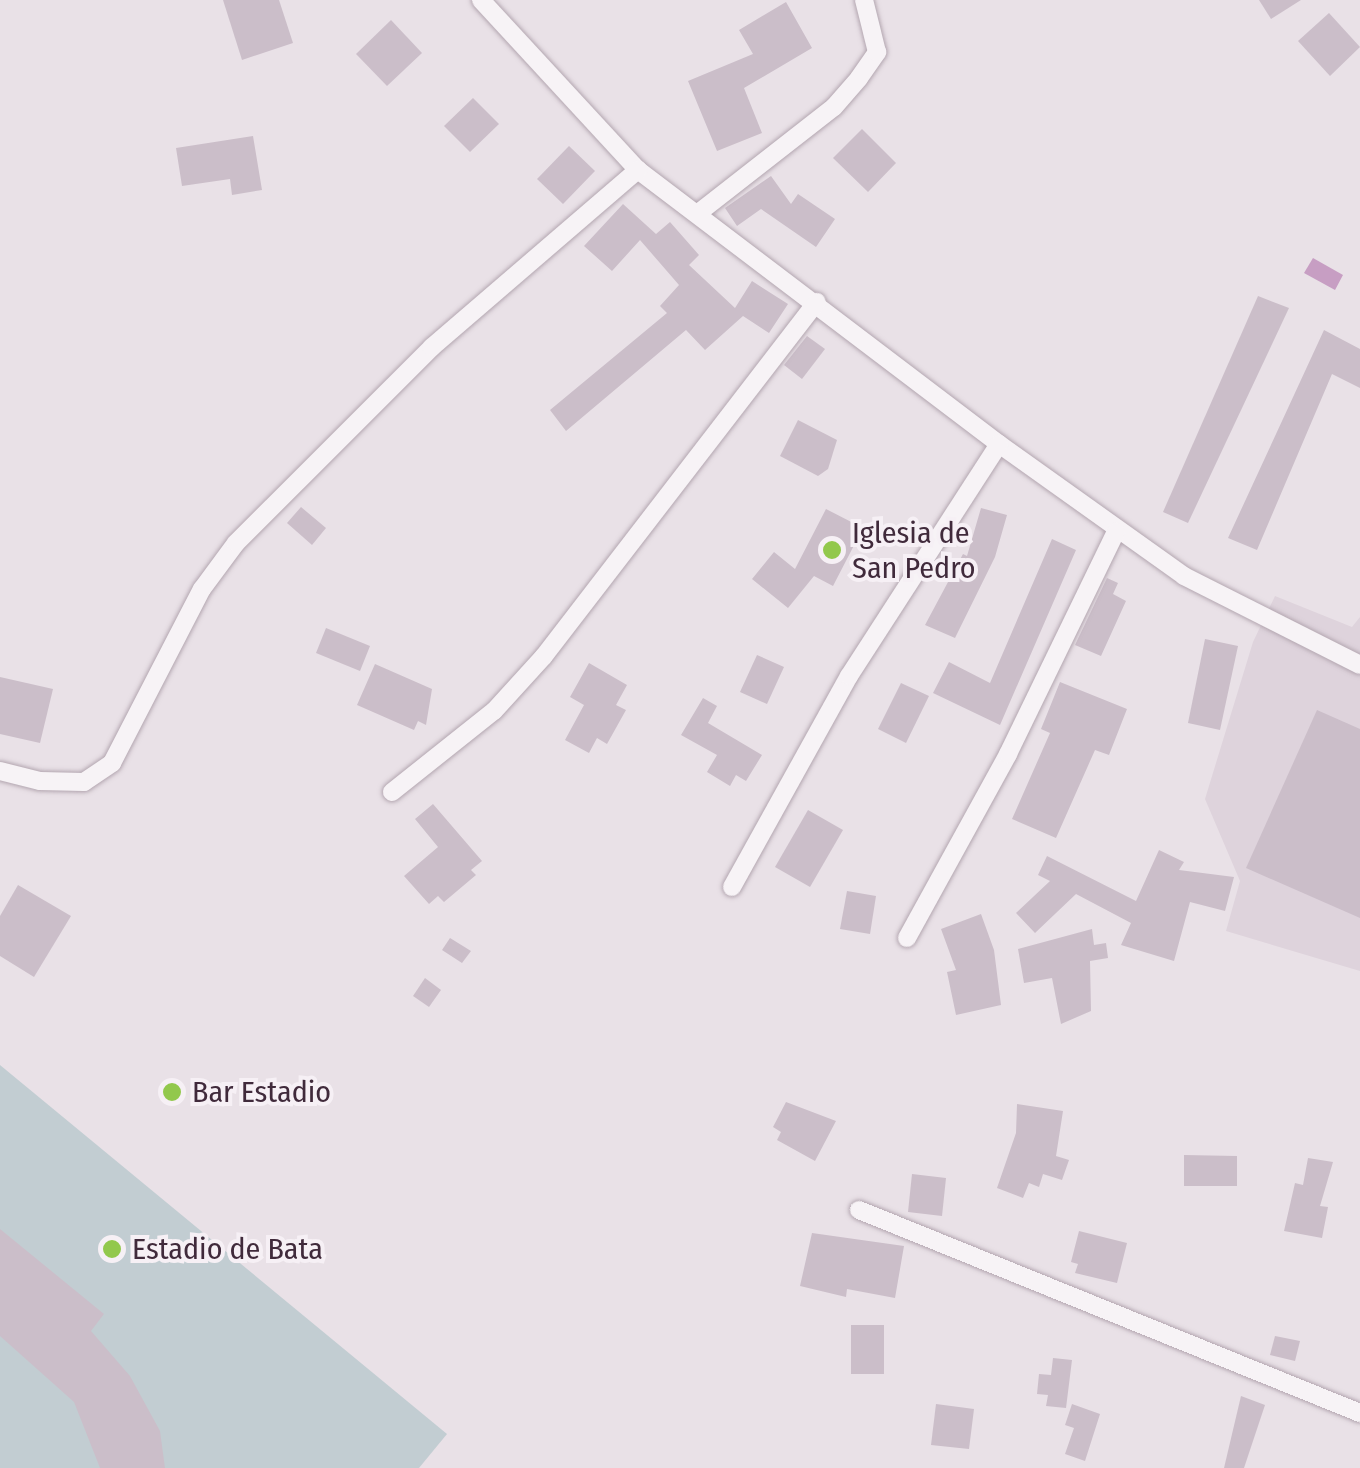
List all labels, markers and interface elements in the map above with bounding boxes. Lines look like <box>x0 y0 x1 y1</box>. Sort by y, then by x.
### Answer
place label: Iglesia de San Pedro <box>852 515 976 586</box>
marker: Iglesia de San Pedro <box>821 539 843 561</box>
place label: Bar Estadio <box>192 1074 331 1110</box>
marker: Bar Estadio <box>161 1081 183 1103</box>
place label: Estadio de Bata <box>132 1231 323 1267</box>
marker: Estadio de Bata <box>101 1238 123 1260</box>

